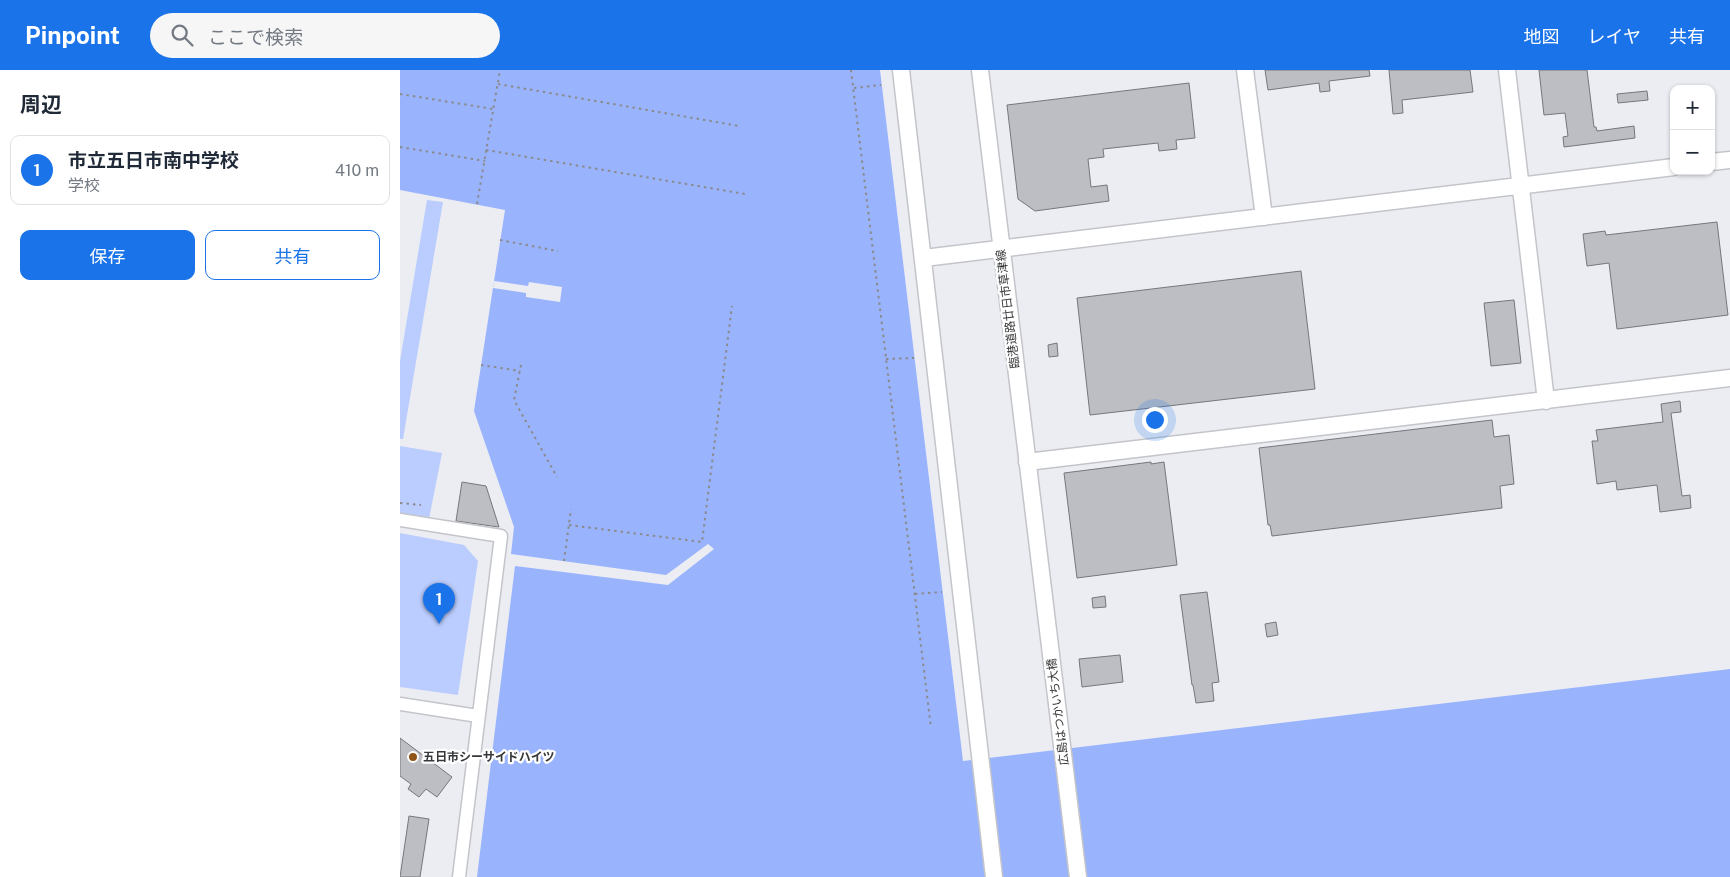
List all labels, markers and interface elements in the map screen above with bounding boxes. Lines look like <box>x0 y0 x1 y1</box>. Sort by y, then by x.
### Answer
search box <box>150 13 500 58</box>
text: Pinpoint <box>25 21 120 49</box>
icon: search <box>168 21 196 49</box>
text: ここで検索 <box>208 26 303 48</box>
text: 地図 <box>1524 26 1560 47</box>
text: レイヤ <box>1588 26 1641 47</box>
text: 共有 <box>1669 26 1705 47</box>
map controls <box>1670 85 1715 175</box>
button: + <box>1670 85 1715 130</box>
text: 周辺 <box>20 92 62 117</box>
button: − <box>1670 130 1715 175</box>
text: 市立五日市南中学校 <box>68 149 239 171</box>
text: 1 <box>34 161 40 180</box>
text: 410 m <box>335 161 379 180</box>
text: 学校 <box>68 176 100 195</box>
button: 保存 <box>20 230 195 280</box>
button: 共有 <box>205 230 380 280</box>
street label: 臨港道路廿日市草津線 <box>994 249 1022 369</box>
your location <box>1142 407 1168 433</box>
pin: 1 <box>423 583 455 624</box>
street label: 広島はつかいち大橋 <box>1044 658 1072 766</box>
place label: 五日市シーサイドハイツ <box>423 750 555 764</box>
marker: 五日市シーサイドハイツ <box>407 751 419 763</box>

